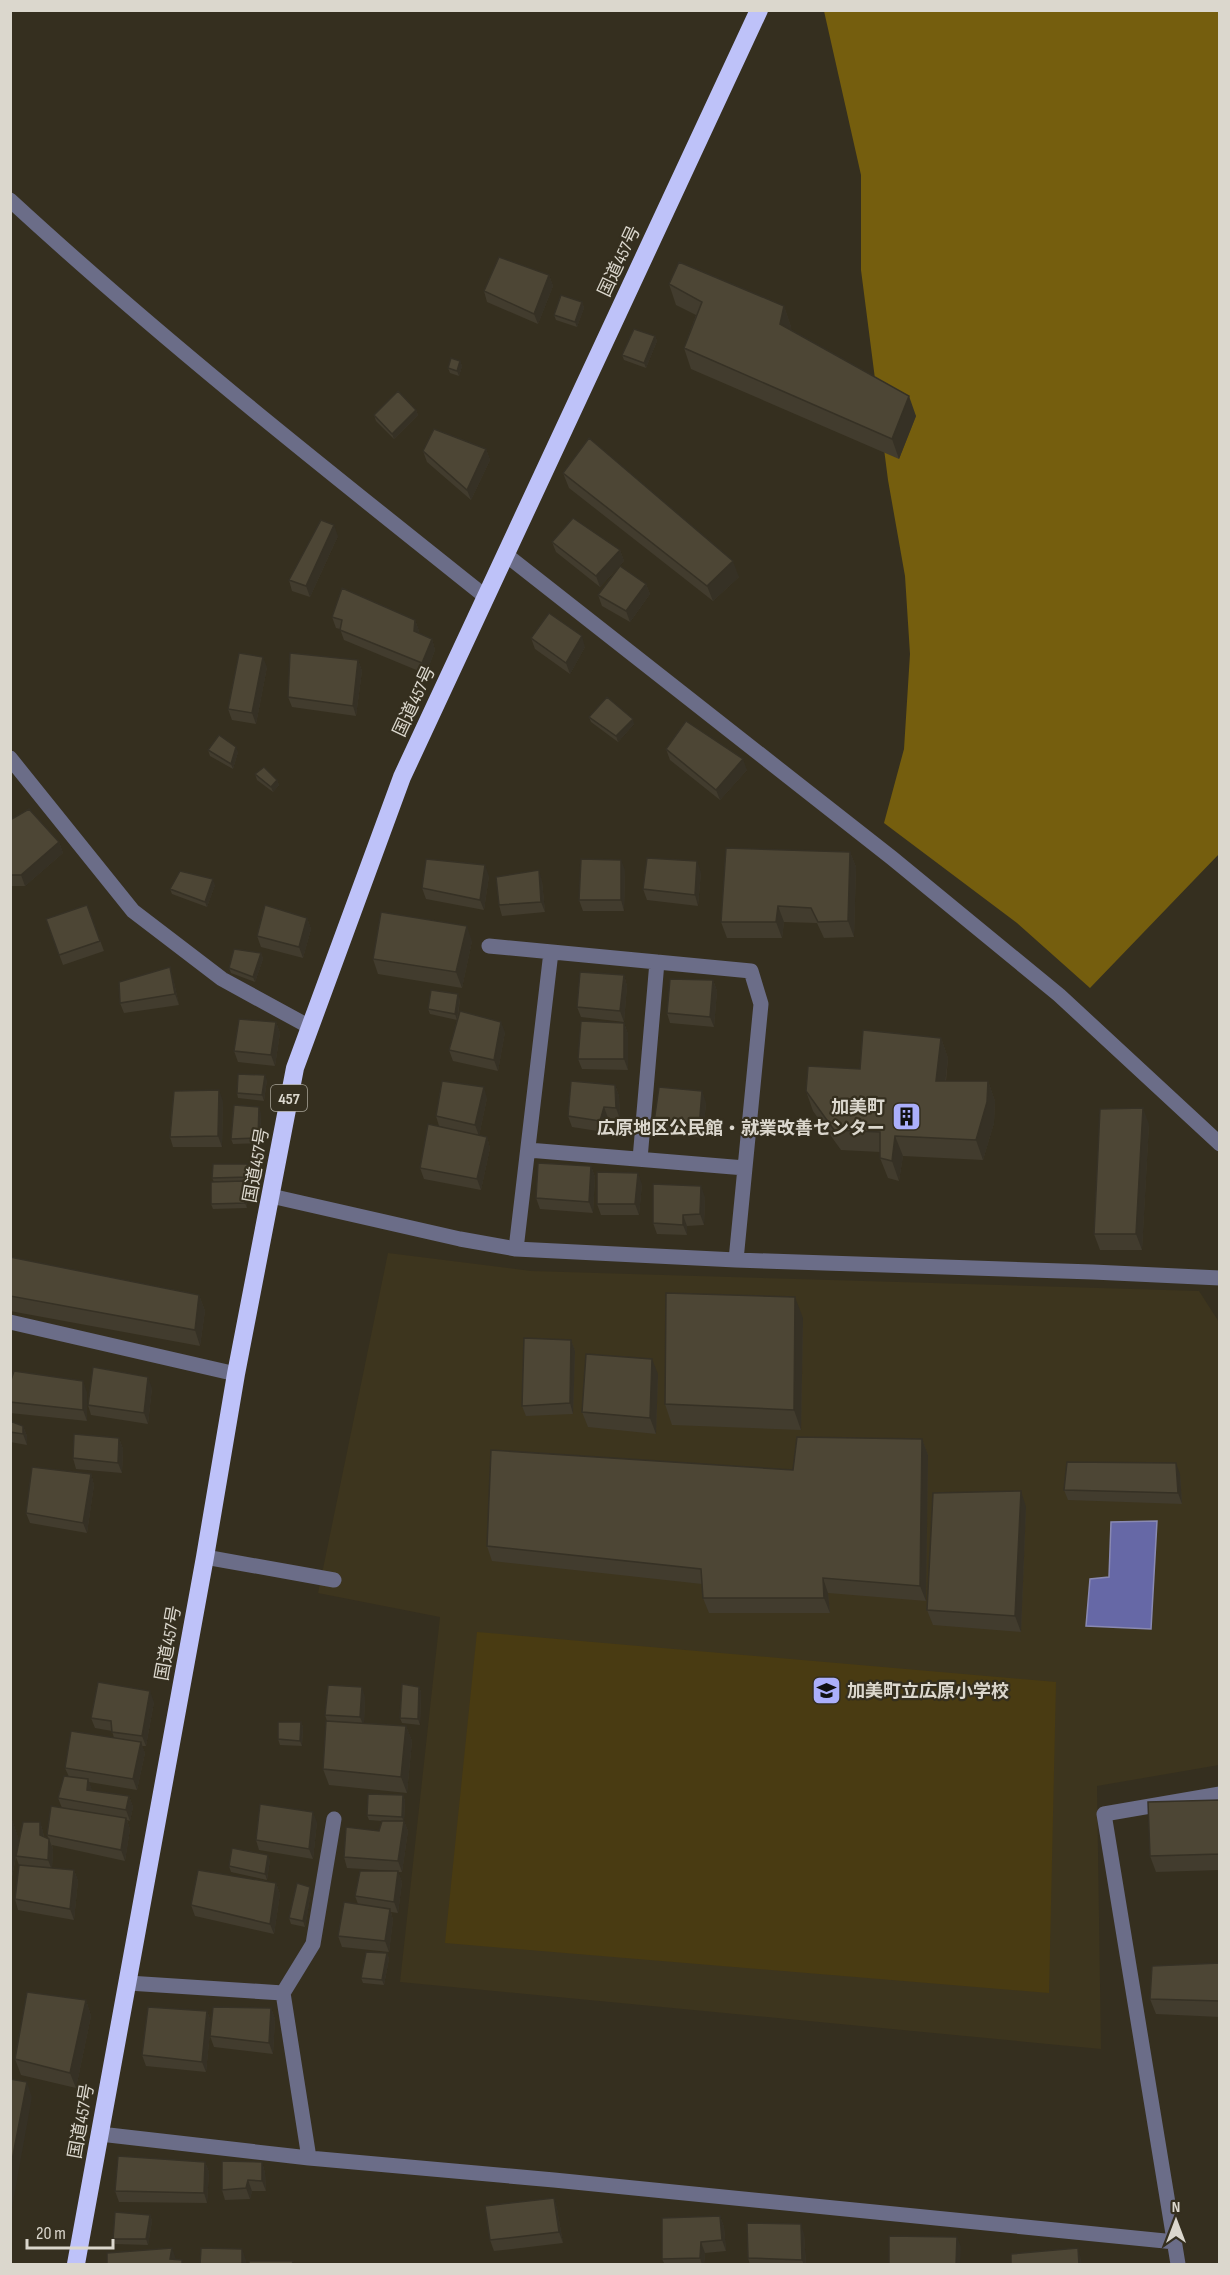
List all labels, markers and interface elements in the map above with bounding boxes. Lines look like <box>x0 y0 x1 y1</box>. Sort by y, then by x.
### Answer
street label: 国道457号 <box>594 222 645 300</box>
street label: 国道457号 <box>389 662 440 740</box>
road number: 457 <box>271 1085 307 1111</box>
place label: 加美町 広原地区公民館・就業改善センター <box>597 1097 885 1139</box>
building icon: 加美町 広原地区公民館・就業改善センター <box>890 1101 922 1133</box>
street label: 国道457号 <box>240 1126 273 1204</box>
street label: 国道457号 <box>152 1604 185 1682</box>
school or university icon: 加美町立広原小学校 <box>810 1675 842 1707</box>
place label: 加美町立広原小学校 <box>847 1681 1009 1702</box>
street label: 国道457号 <box>65 2082 98 2160</box>
north arrow <box>1146 2191 1206 2251</box>
text: N <box>1172 2198 1180 2217</box>
scale bar <box>27 2212 112 2250</box>
text: 20 m <box>36 2223 66 2244</box>

